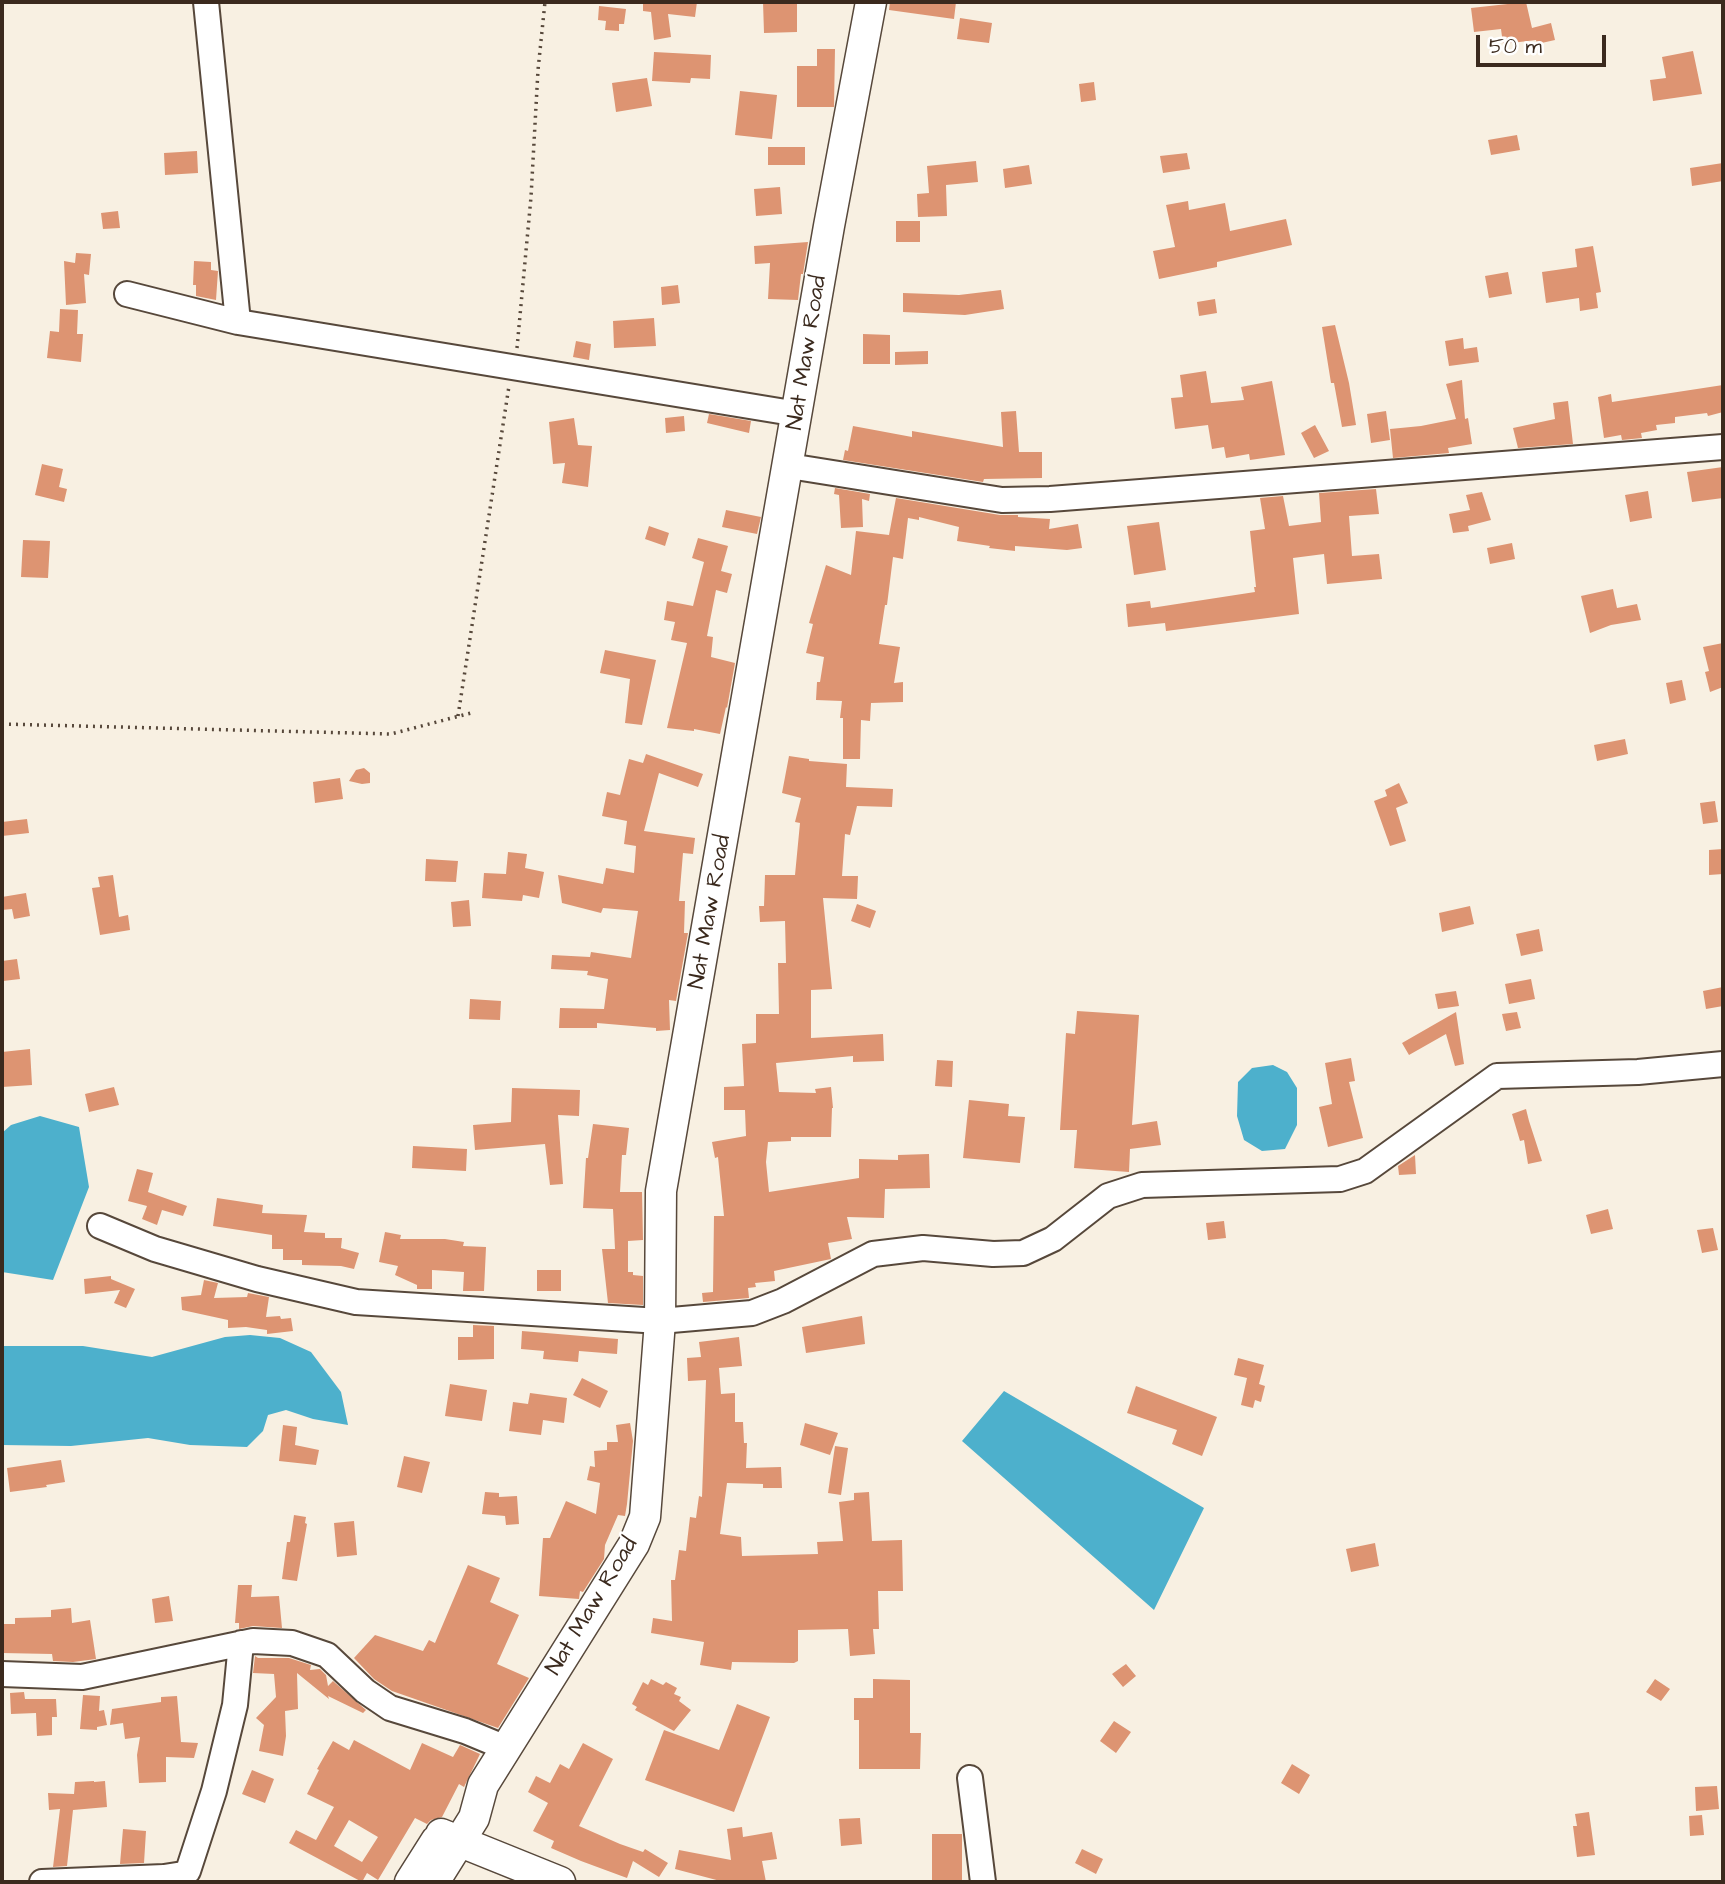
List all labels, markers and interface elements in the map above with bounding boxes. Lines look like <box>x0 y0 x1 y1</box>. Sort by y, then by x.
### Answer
scale bar <box>1480 21 1610 65</box>
text: 50 m <box>1489 32 1542 61</box>
street label: Nat Maw Road <box>782 274 834 432</box>
street label: Nat Maw Road <box>684 833 738 991</box>
street label: Nat Maw Road <box>541 1533 645 1681</box>

